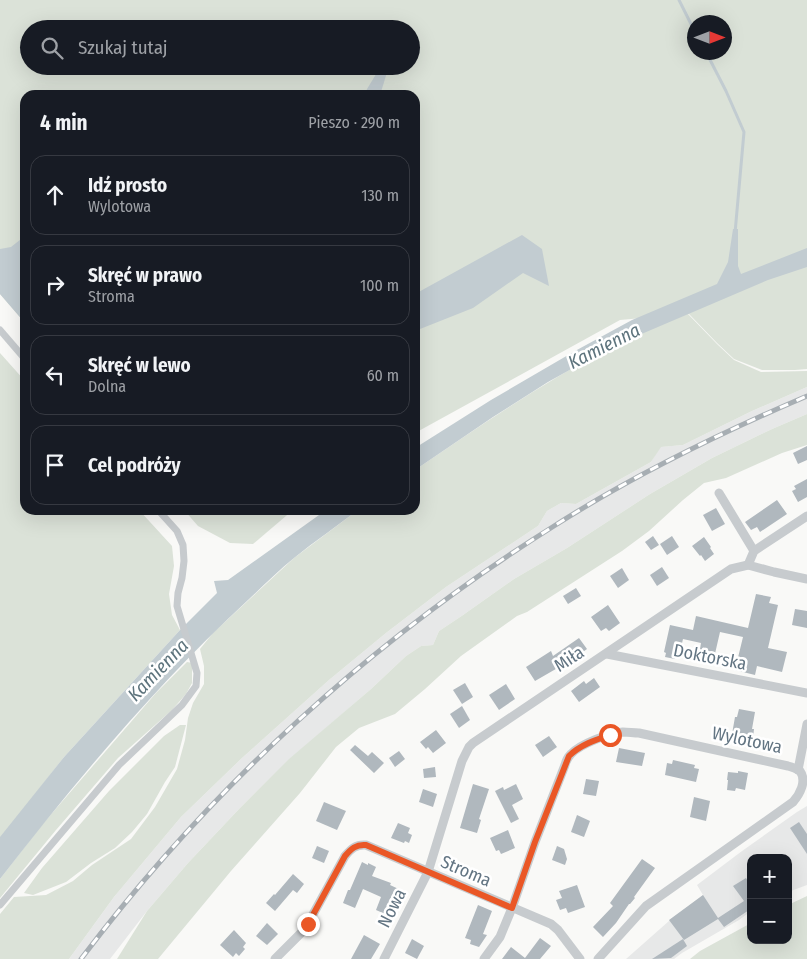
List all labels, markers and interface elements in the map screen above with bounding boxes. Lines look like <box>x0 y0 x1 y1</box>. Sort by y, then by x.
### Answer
north arrow <box>687 15 732 60</box>
search box <box>20 20 420 75</box>
icon: search <box>38 34 66 62</box>
text: Szukaj tutaj <box>78 36 168 59</box>
text: 4 min <box>40 110 88 136</box>
text: Pieszo · 290 m <box>308 113 400 132</box>
text: Idź prosto <box>88 174 167 197</box>
icon: ahead <box>41 181 69 209</box>
text: 130 m <box>361 186 399 205</box>
text: Wylotowa <box>88 197 151 216</box>
text: Skręć w prawo <box>88 264 202 287</box>
icon: right <box>41 271 69 299</box>
text: 100 m <box>360 276 399 295</box>
text: Stroma <box>88 287 135 306</box>
water label: Kamienna <box>564 318 644 374</box>
text: Skręć w lewo <box>88 354 191 377</box>
icon: left <box>41 361 69 389</box>
text: 60 m <box>367 366 399 385</box>
text: Dolna <box>88 377 126 396</box>
icon: arrive <box>41 451 69 479</box>
text: Cel podróży <box>88 454 181 477</box>
water label: Kamienna <box>123 634 193 706</box>
street label: Doktorska <box>672 639 749 675</box>
street label: Miła <box>550 641 588 677</box>
street label: Wylotowa <box>710 722 784 758</box>
route start <box>599 724 622 747</box>
street label: Stroma <box>437 851 495 891</box>
map controls <box>747 854 792 944</box>
button: + <box>747 854 792 899</box>
street label: Nowa <box>373 885 411 931</box>
button: − <box>747 899 792 944</box>
route end <box>297 913 320 936</box>

